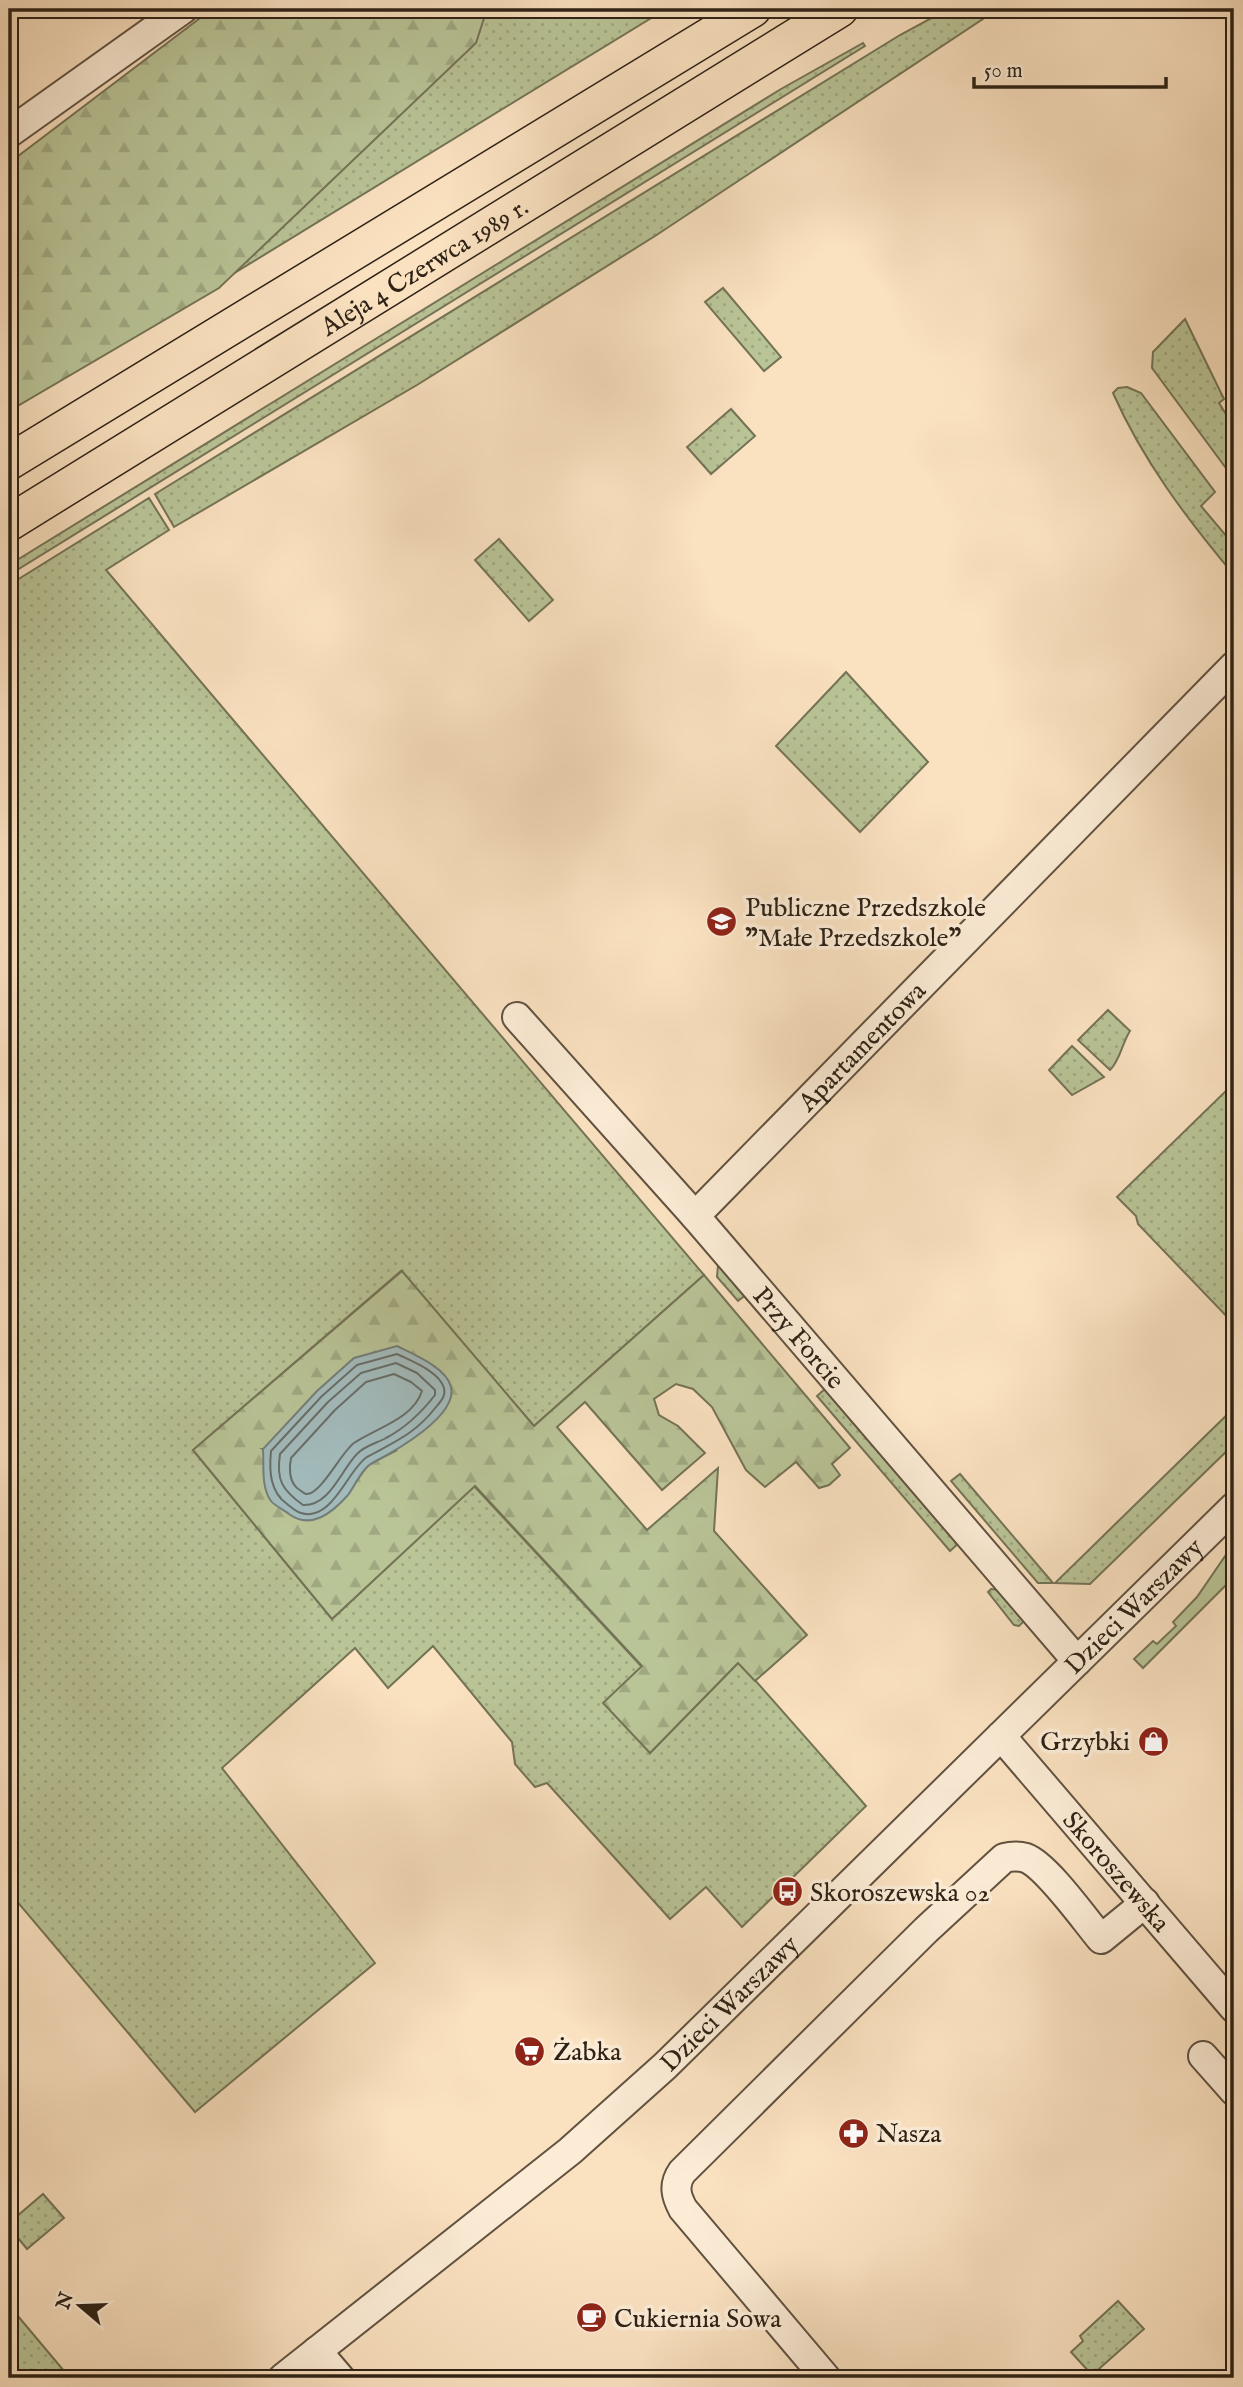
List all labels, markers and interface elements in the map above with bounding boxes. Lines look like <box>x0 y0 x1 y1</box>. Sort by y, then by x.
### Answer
scale bar <box>974 46 1166 90</box>
text: 50 m <box>984 58 1023 85</box>
street label: Aleja 4 Czerwca 1989 r. <box>314 191 535 345</box>
place label: Publiczne Przedszkole "Małe Przedszkole" <box>745 892 986 955</box>
school or university icon: Publiczne Przedszkole "Małe Przedszkole" <box>705 905 739 939</box>
street label: Apartamentowa <box>791 975 934 1120</box>
street label: Przy Forcie <box>745 1280 851 1397</box>
street label: Dzieci Warszawy <box>1058 1531 1211 1682</box>
shop icon: Grzybki <box>1136 1724 1170 1758</box>
place label: Grzybki <box>1040 1726 1130 1759</box>
street label: Skoroszewska <box>1055 1805 1177 1940</box>
bus stop icon: Skoroszewska 02 <box>770 1875 804 1909</box>
place label: Skoroszewska 02 <box>810 1877 990 1910</box>
street label: Dzieci Warszawy <box>654 1929 806 2080</box>
supermarket icon: Żabka <box>513 2034 547 2068</box>
place label: Żabka <box>553 2036 622 2069</box>
pharmacy icon: Nasza <box>836 2116 870 2150</box>
place label: Nasza <box>876 2118 942 2151</box>
north arrow <box>46 2272 116 2342</box>
text: N <box>51 2289 80 2314</box>
cafe icon: Cukiernia Sowa <box>574 2301 608 2335</box>
place label: Cukiernia Sowa <box>614 2303 782 2336</box>

